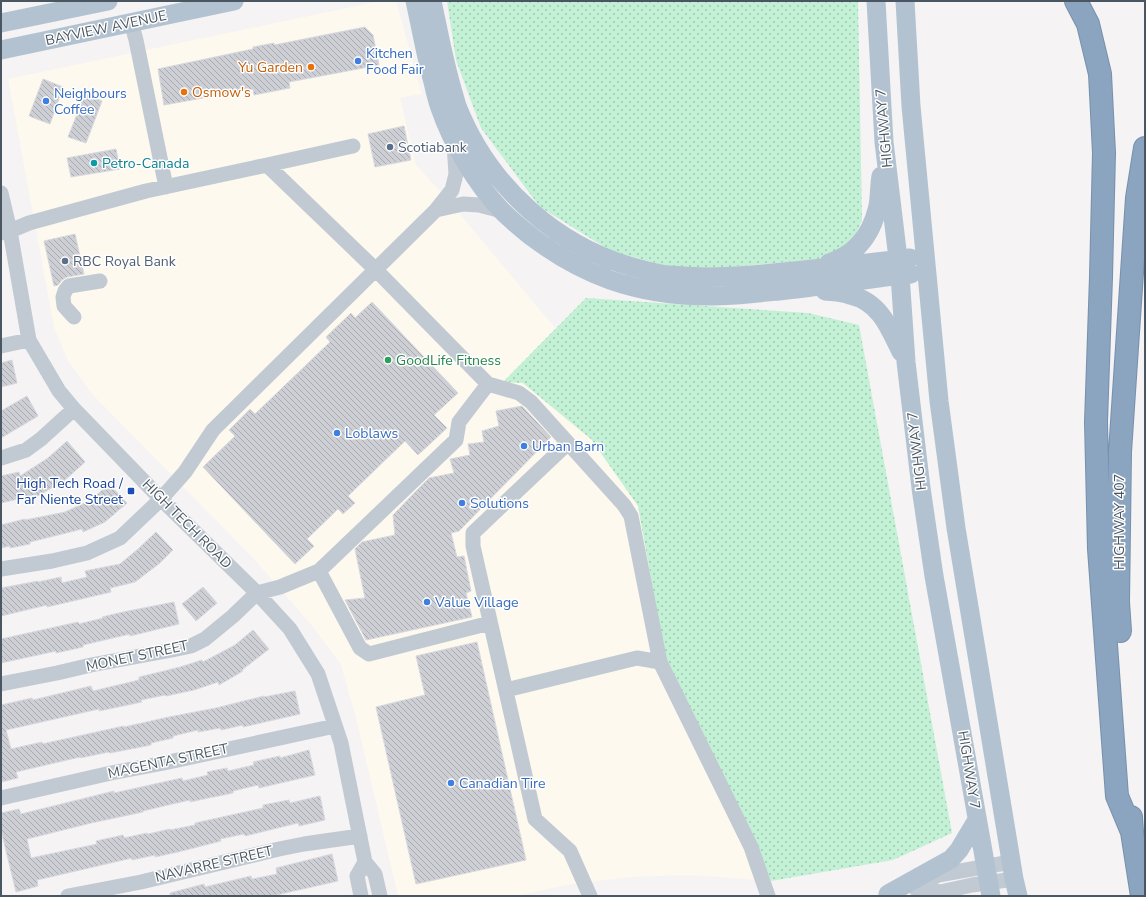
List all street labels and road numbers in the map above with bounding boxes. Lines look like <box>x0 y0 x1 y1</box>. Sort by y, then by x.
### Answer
street label: BAYVIEW AVENUE <box>44 6 168 50</box>
street label: HIGHWAY 7 <box>871 88 897 168</box>
street label: HIGHWAY 7 <box>903 410 931 492</box>
street label: HIGHWAY 407 <box>1110 474 1129 570</box>
street label: HIGH TECH ROAD <box>138 475 236 573</box>
street label: MONET STREET <box>84 636 190 676</box>
street label: HIGHWAY 7 <box>953 729 985 811</box>
street label: MAGENTA STREET <box>106 739 230 783</box>
street label: NAVARRE STREET <box>153 841 275 887</box>

